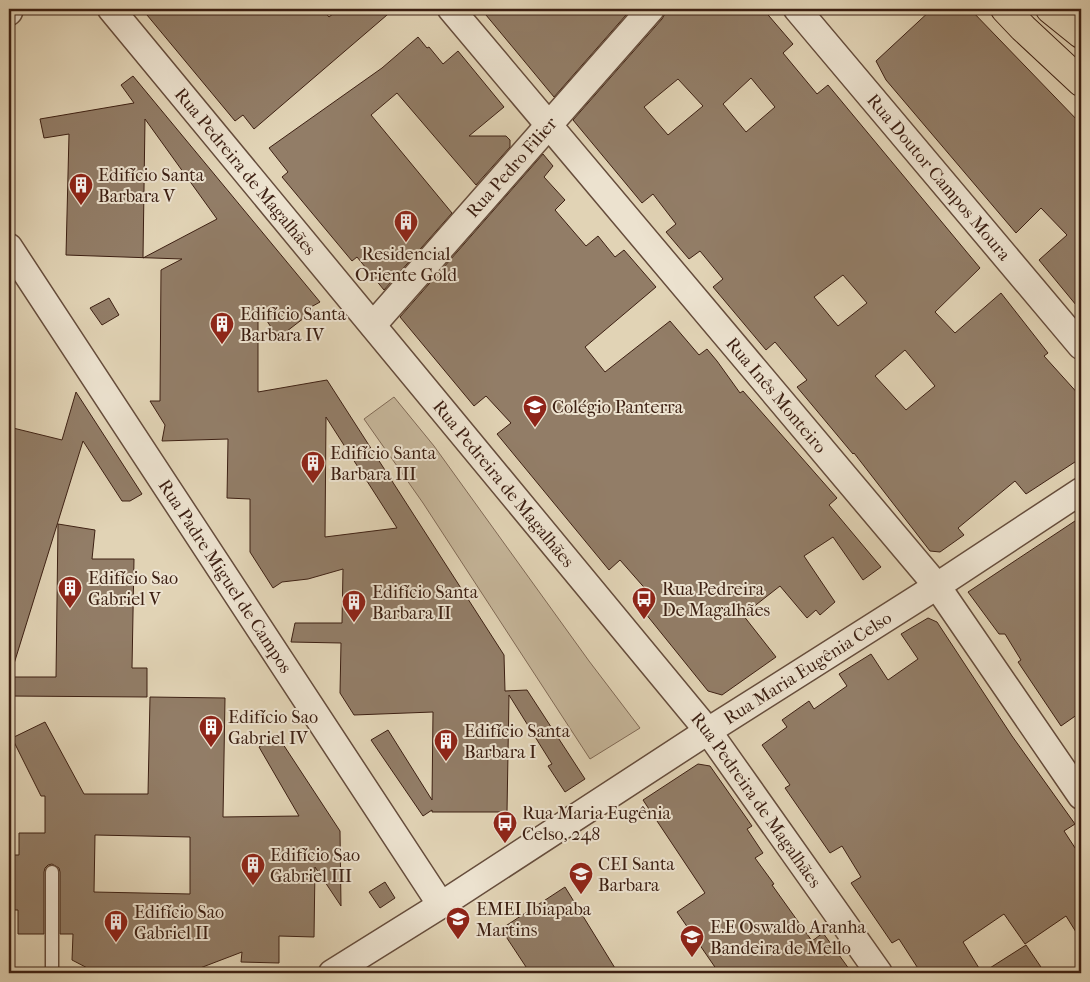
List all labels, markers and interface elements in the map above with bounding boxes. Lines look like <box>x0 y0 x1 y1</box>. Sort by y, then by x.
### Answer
street label: Rua Pedreira de Magalhães <box>170 84 321 260</box>
street label: Rua Doutor Campos Moura <box>863 90 1015 265</box>
street label: Rua Pedro Filier <box>462 113 562 222</box>
place label: Edifício Santa Barbara V <box>98 165 205 207</box>
building icon: Edifício Santa Barbara V <box>68 172 94 206</box>
building icon: Residencial Oriente Gold <box>393 209 419 243</box>
place label: Residencial Oriente Gold <box>355 244 457 286</box>
place label: Edifício Santa Barbara IV <box>240 304 347 346</box>
building icon: Edifício Santa Barbara IV <box>209 311 235 345</box>
street label: Rua Inês Monteiro <box>722 333 831 457</box>
school or university icon: Colégio Panterra <box>522 394 548 428</box>
street label: Rua Pedreira de Magalhães <box>428 396 579 572</box>
place label: Colégio Panterra <box>552 397 684 418</box>
place label: Edifício Santa Barbara III <box>330 443 437 485</box>
building icon: Edifício Santa Barbara III <box>300 450 326 484</box>
street label: Rua Padre Miguel de Campos <box>154 476 297 677</box>
place label: Edifício Sao Gabriel V <box>88 568 178 610</box>
building icon: Edifício Sao Gabriel V <box>57 575 83 609</box>
place label: Rua Pedreira De Magalhães <box>662 579 771 621</box>
place label: Edifício Santa Barbara II <box>372 582 479 624</box>
bus stop icon: Rua Pedreira De Magalhães <box>631 586 657 620</box>
building icon: Edifício Santa Barbara II <box>341 589 367 623</box>
street label: Rua Maria Eugênia Celso <box>720 607 895 729</box>
place label: Edifício Sao Gabriel IV <box>228 707 318 749</box>
street label: Rua Pedreira de Magalhães <box>687 708 826 892</box>
building icon: Edifício Sao Gabriel IV <box>198 714 224 748</box>
place label: Edifício Santa Barbara I <box>464 721 571 763</box>
building icon: Edifício Santa Barbara I <box>433 728 459 762</box>
place label: Rua Maria Eugênia Celso, 248 <box>522 803 672 845</box>
bus stop icon: Rua Maria Eugênia Celso, 248 <box>492 810 518 844</box>
place label: Edifício Sao Gabriel III <box>270 845 360 887</box>
building icon: Edifício Sao Gabriel III <box>240 852 266 886</box>
place label: CEI Santa Barbara <box>598 854 675 896</box>
school or university icon: CEI Santa Barbara <box>568 861 594 895</box>
place label: EMEI Ibiapaba Martins <box>476 899 592 941</box>
place label: Edifício Sao Gabriel II <box>134 902 224 944</box>
school or university icon: EMEI Ibiapaba Martins <box>445 906 471 940</box>
building icon: Edifício Sao Gabriel II <box>103 909 129 943</box>
place label: E.E Oswaldo Aranha Bandeira de Mello <box>710 917 867 959</box>
school or university icon: E.E Oswaldo Aranha Bandeira de Mello <box>679 924 705 958</box>

